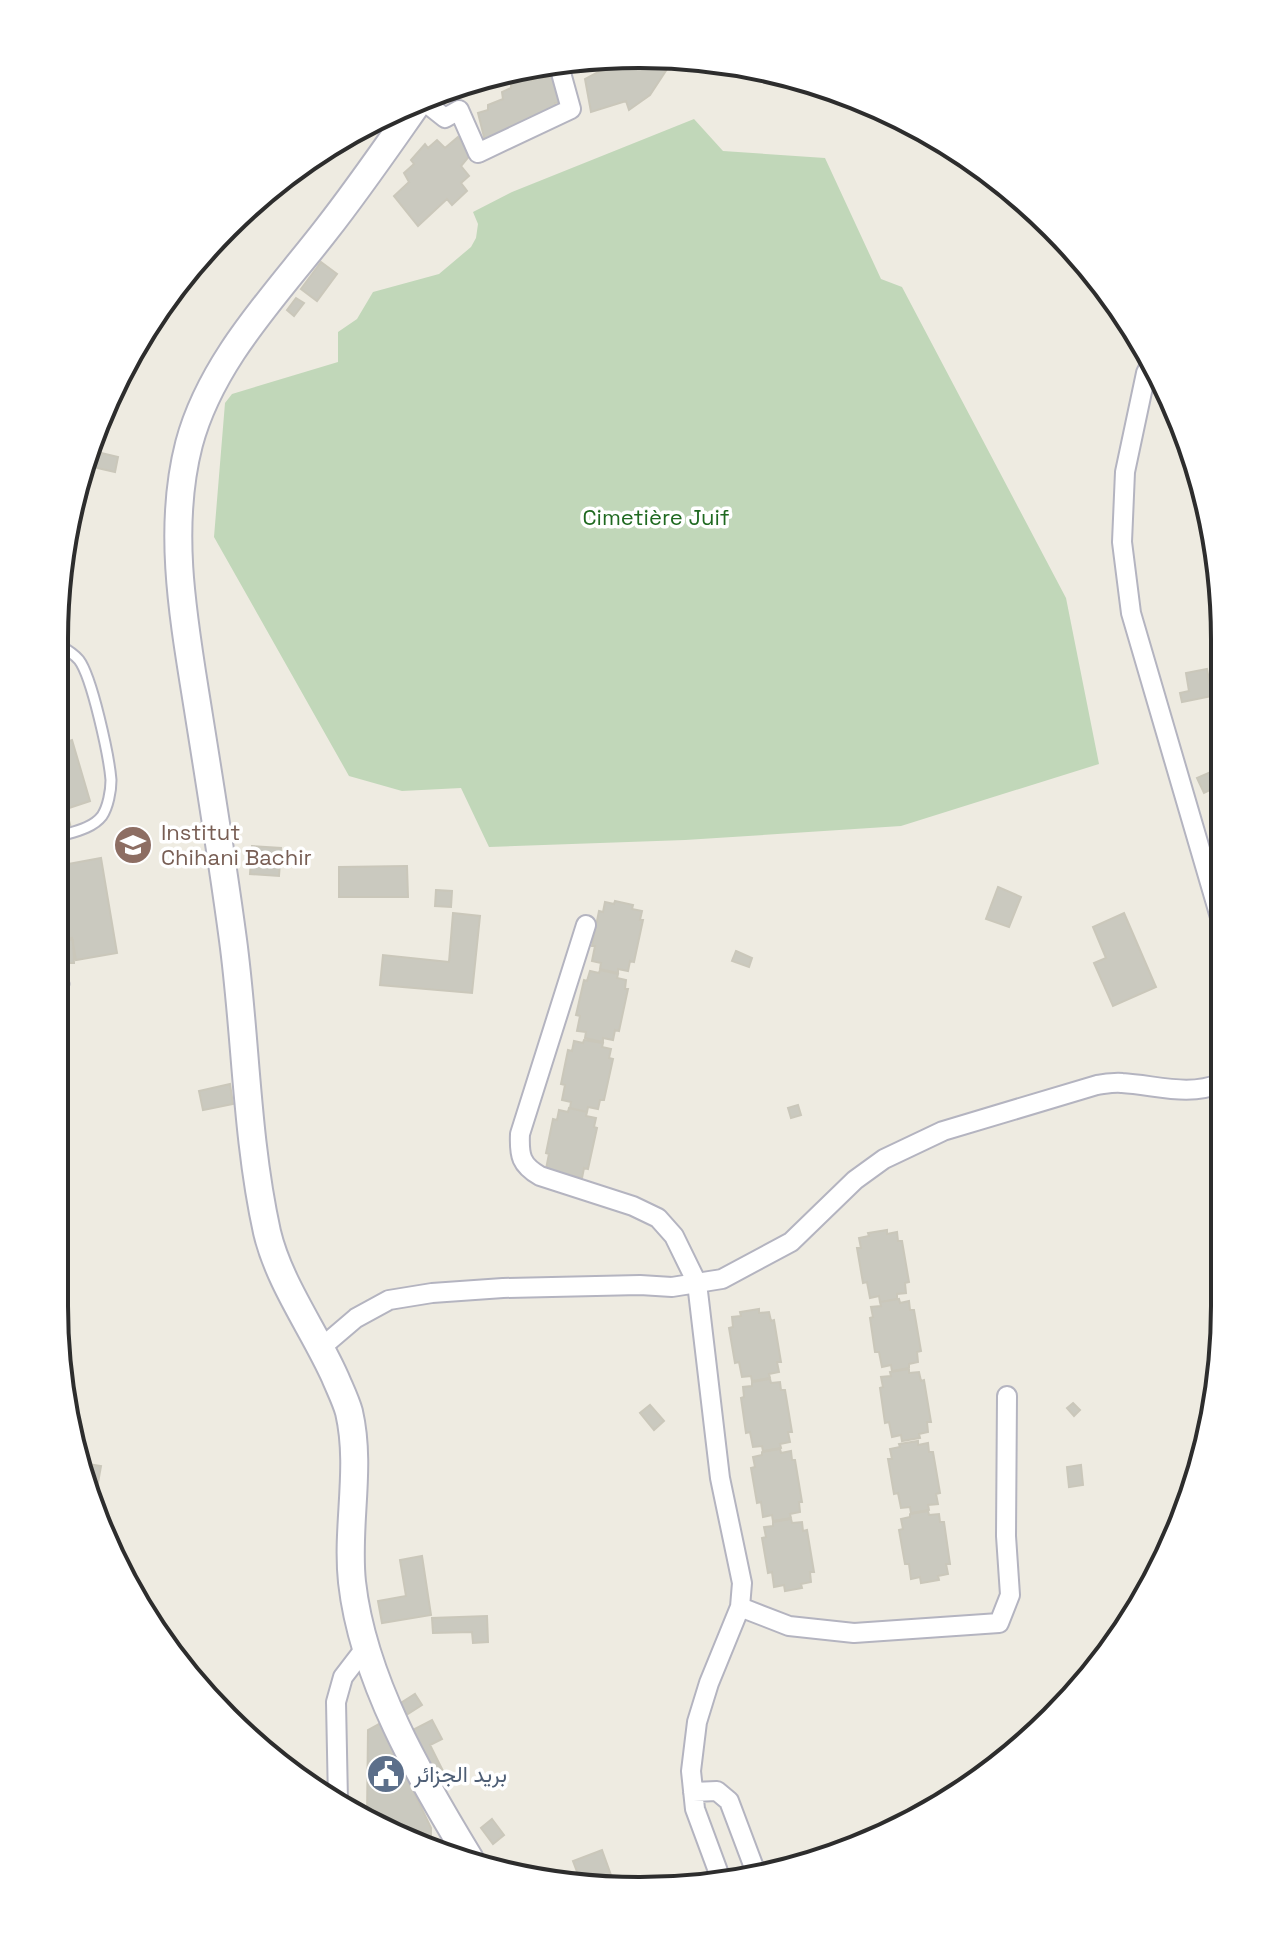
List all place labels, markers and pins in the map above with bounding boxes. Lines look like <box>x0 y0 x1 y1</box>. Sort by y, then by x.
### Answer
place label: Institut Chihani Bachir <box>161 818 312 871</box>
school or university icon: Institut Chihani Bachir <box>112 824 154 866</box>
public building icon: بريد الجزائر <box>365 1753 407 1795</box>
place label: بريد الجزائر <box>413 1760 507 1788</box>

